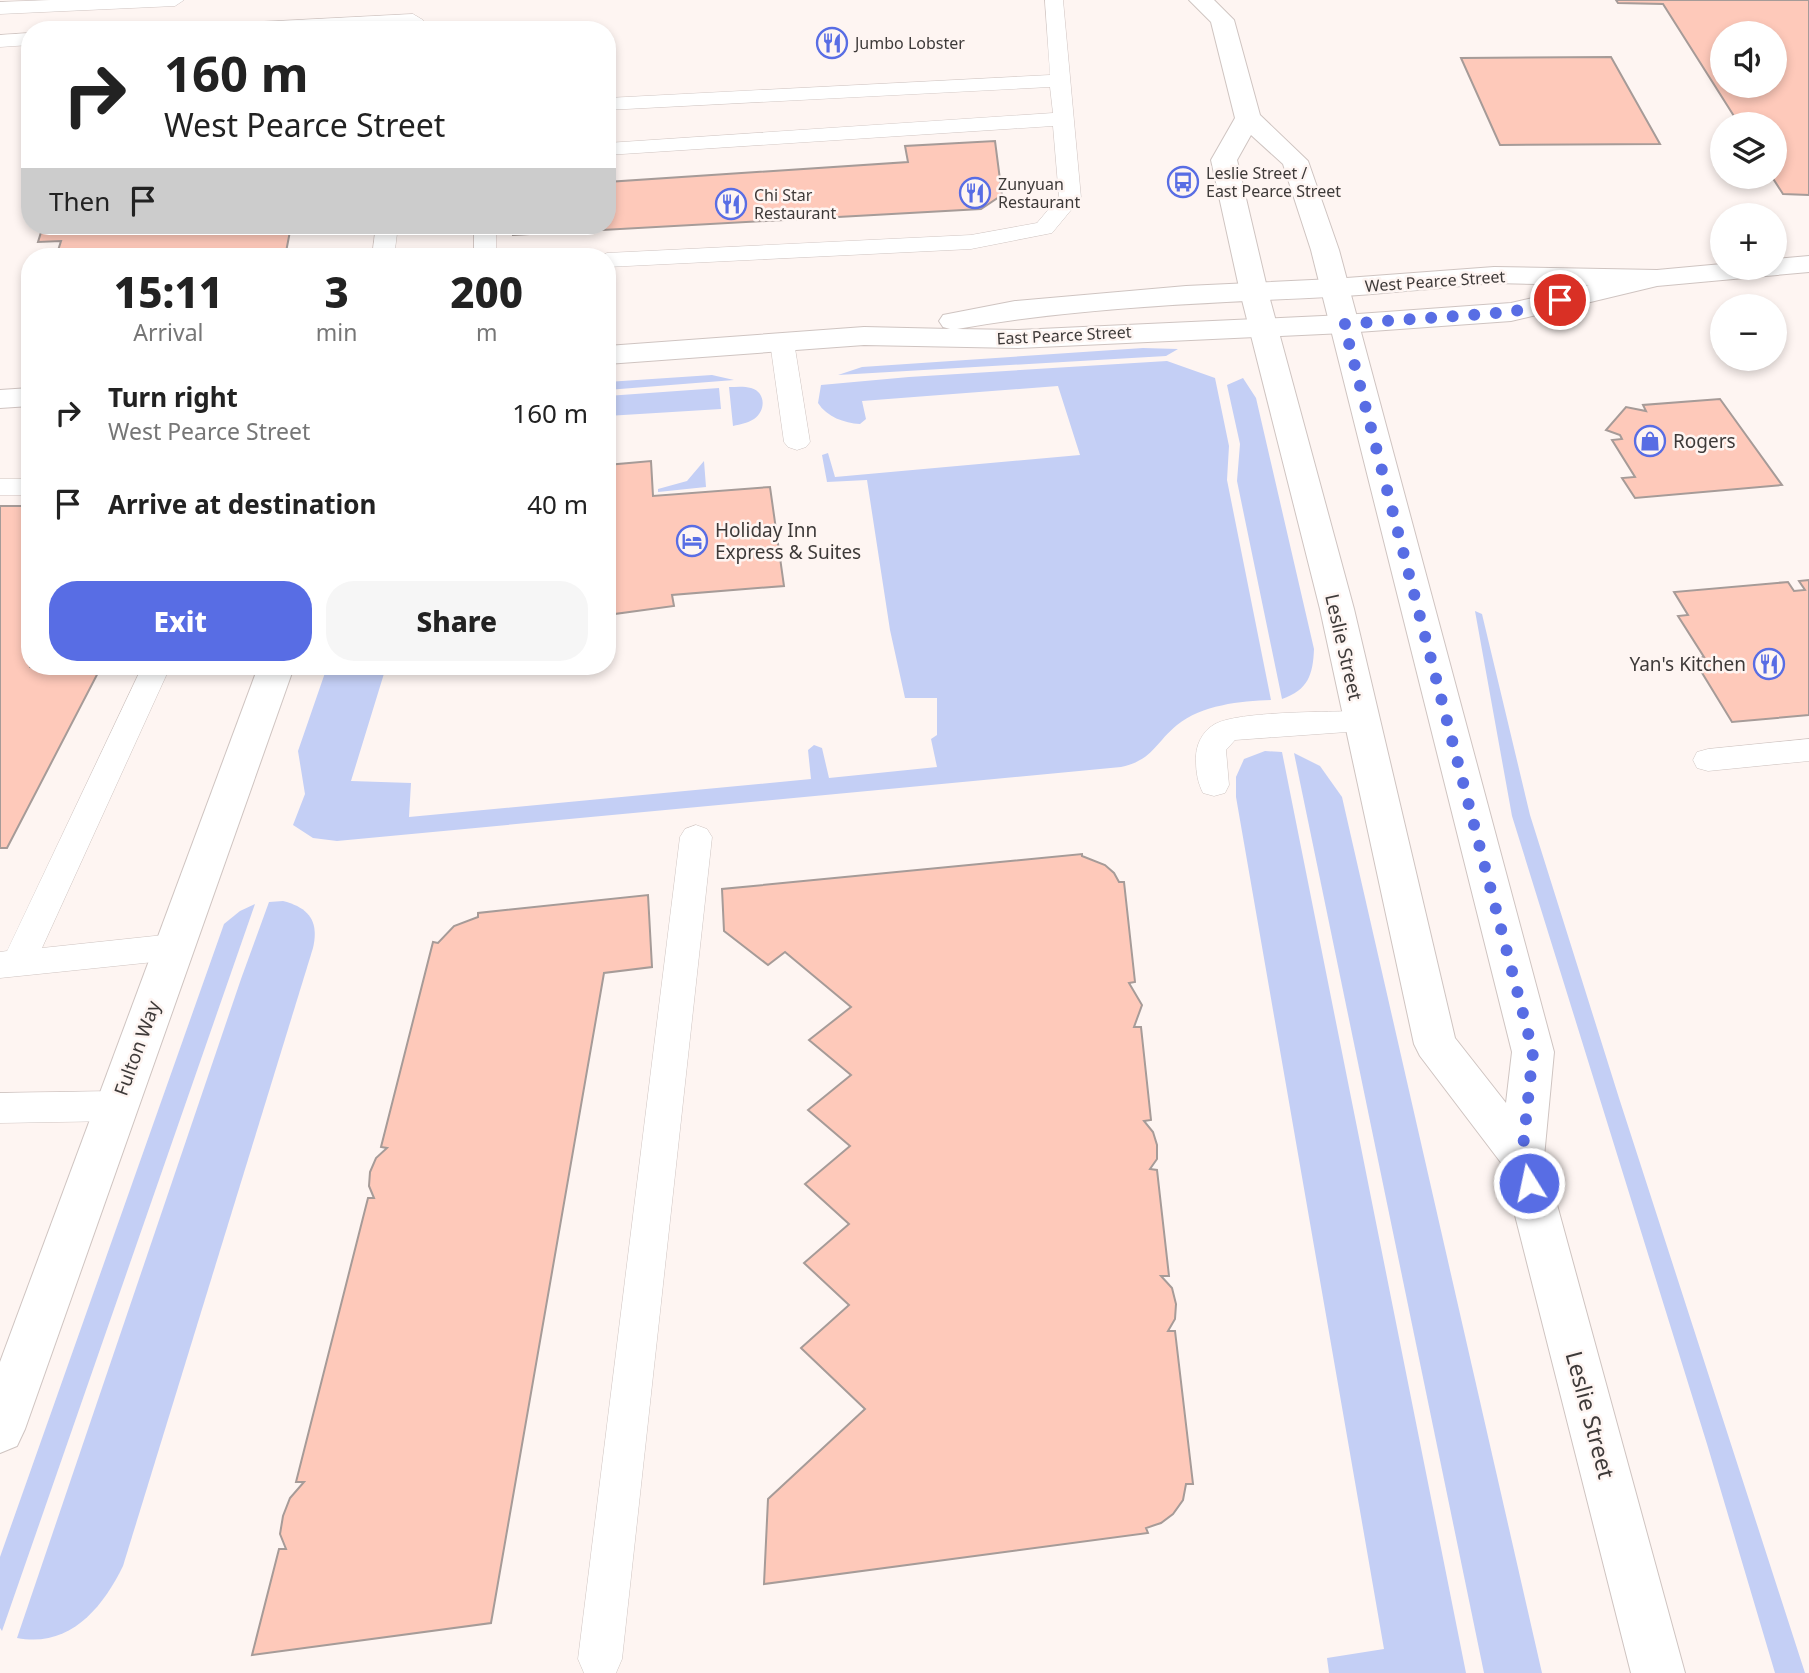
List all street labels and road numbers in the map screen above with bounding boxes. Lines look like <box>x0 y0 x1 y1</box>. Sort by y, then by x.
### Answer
street label: West Pearce Street <box>1364 265 1506 297</box>
street label: East Pearce Street <box>996 320 1132 350</box>
street label: Leslie Street <box>1319 591 1369 703</box>
street label: Fulton Way <box>108 997 166 1099</box>
street label: Leslie Street <box>1559 1347 1623 1482</box>

